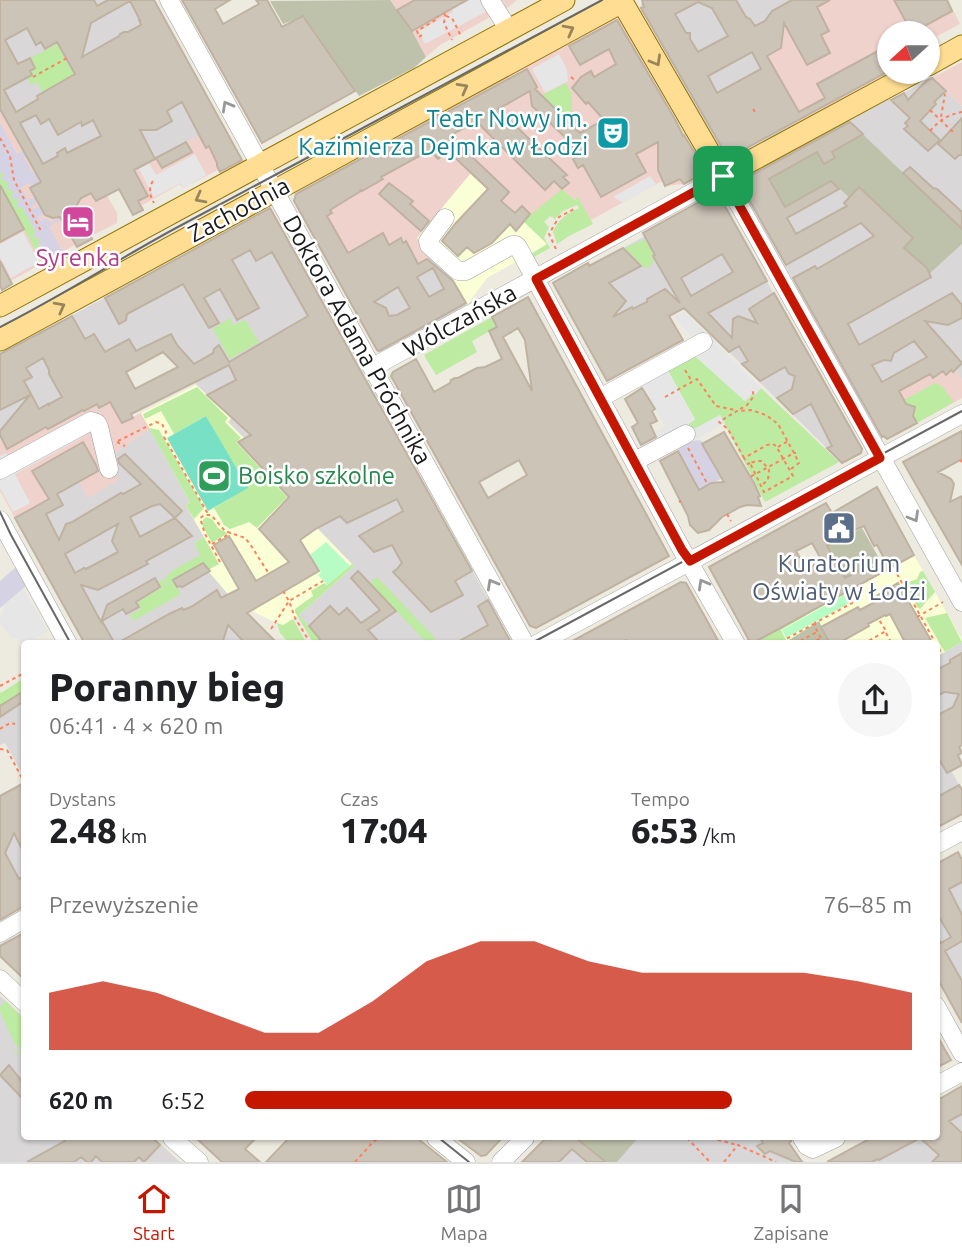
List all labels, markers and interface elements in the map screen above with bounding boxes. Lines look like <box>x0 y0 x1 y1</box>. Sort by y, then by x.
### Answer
north arrow <box>877 21 940 84</box>
map controls <box>877 21 940 84</box>
one-way arrow <box>562 25 574 39</box>
one-way arrow <box>648 54 661 67</box>
one-way arrow <box>455 83 468 96</box>
one-way arrow <box>222 100 235 113</box>
place label: Teatr Nowy im. Kazimierza Dejmka w Łodzi <box>298 105 588 160</box>
theatre icon: Teatr Nowy im. Kazimierza Dejmka w Łodzi <box>594 114 632 152</box>
pin <box>693 146 753 206</box>
icon: arrive <box>704 157 742 195</box>
street label: Zachodnia <box>184 172 294 247</box>
one-way arrow <box>194 190 207 203</box>
hotel icon: Syrenka <box>59 203 97 241</box>
street label: Doktora Adama Próchnika <box>278 211 437 469</box>
place label: Syrenka <box>36 244 120 271</box>
street label: Wólczańska <box>398 278 521 363</box>
one-way arrow <box>53 302 65 315</box>
sports icon: Boisko szkolne <box>195 457 233 495</box>
place label: Boisko szkolne <box>238 462 395 489</box>
public building icon: Kuratorium Oświaty w Łodzi <box>820 509 858 547</box>
one-way arrow <box>905 510 918 523</box>
place label: Kuratorium Oświaty w Łodzi <box>752 550 926 605</box>
one-way arrow <box>487 579 500 591</box>
one-way arrow <box>698 579 711 592</box>
button: share <box>838 663 912 737</box>
text: Poranny bieg <box>49 666 285 708</box>
text: 06:41 · 4 × 620 m <box>49 713 223 738</box>
text: Dystans <box>49 788 116 810</box>
text: Czas <box>340 788 378 810</box>
text: Tempo <box>631 788 690 810</box>
text: 2.48 <box>49 810 117 850</box>
text: 17:04 <box>340 810 428 850</box>
text: 6:53 <box>631 810 699 850</box>
text: km <box>117 825 147 847</box>
text: /km <box>699 825 736 847</box>
text: Przewyższenie <box>49 892 199 917</box>
text: 76–85 m <box>824 892 912 917</box>
text: 620 m <box>49 1088 113 1113</box>
text: 6:52 <box>161 1088 206 1113</box>
tab: Start <box>133 1180 175 1244</box>
tab: Mapa <box>441 1180 488 1244</box>
tab: Zapisane <box>753 1180 829 1244</box>

